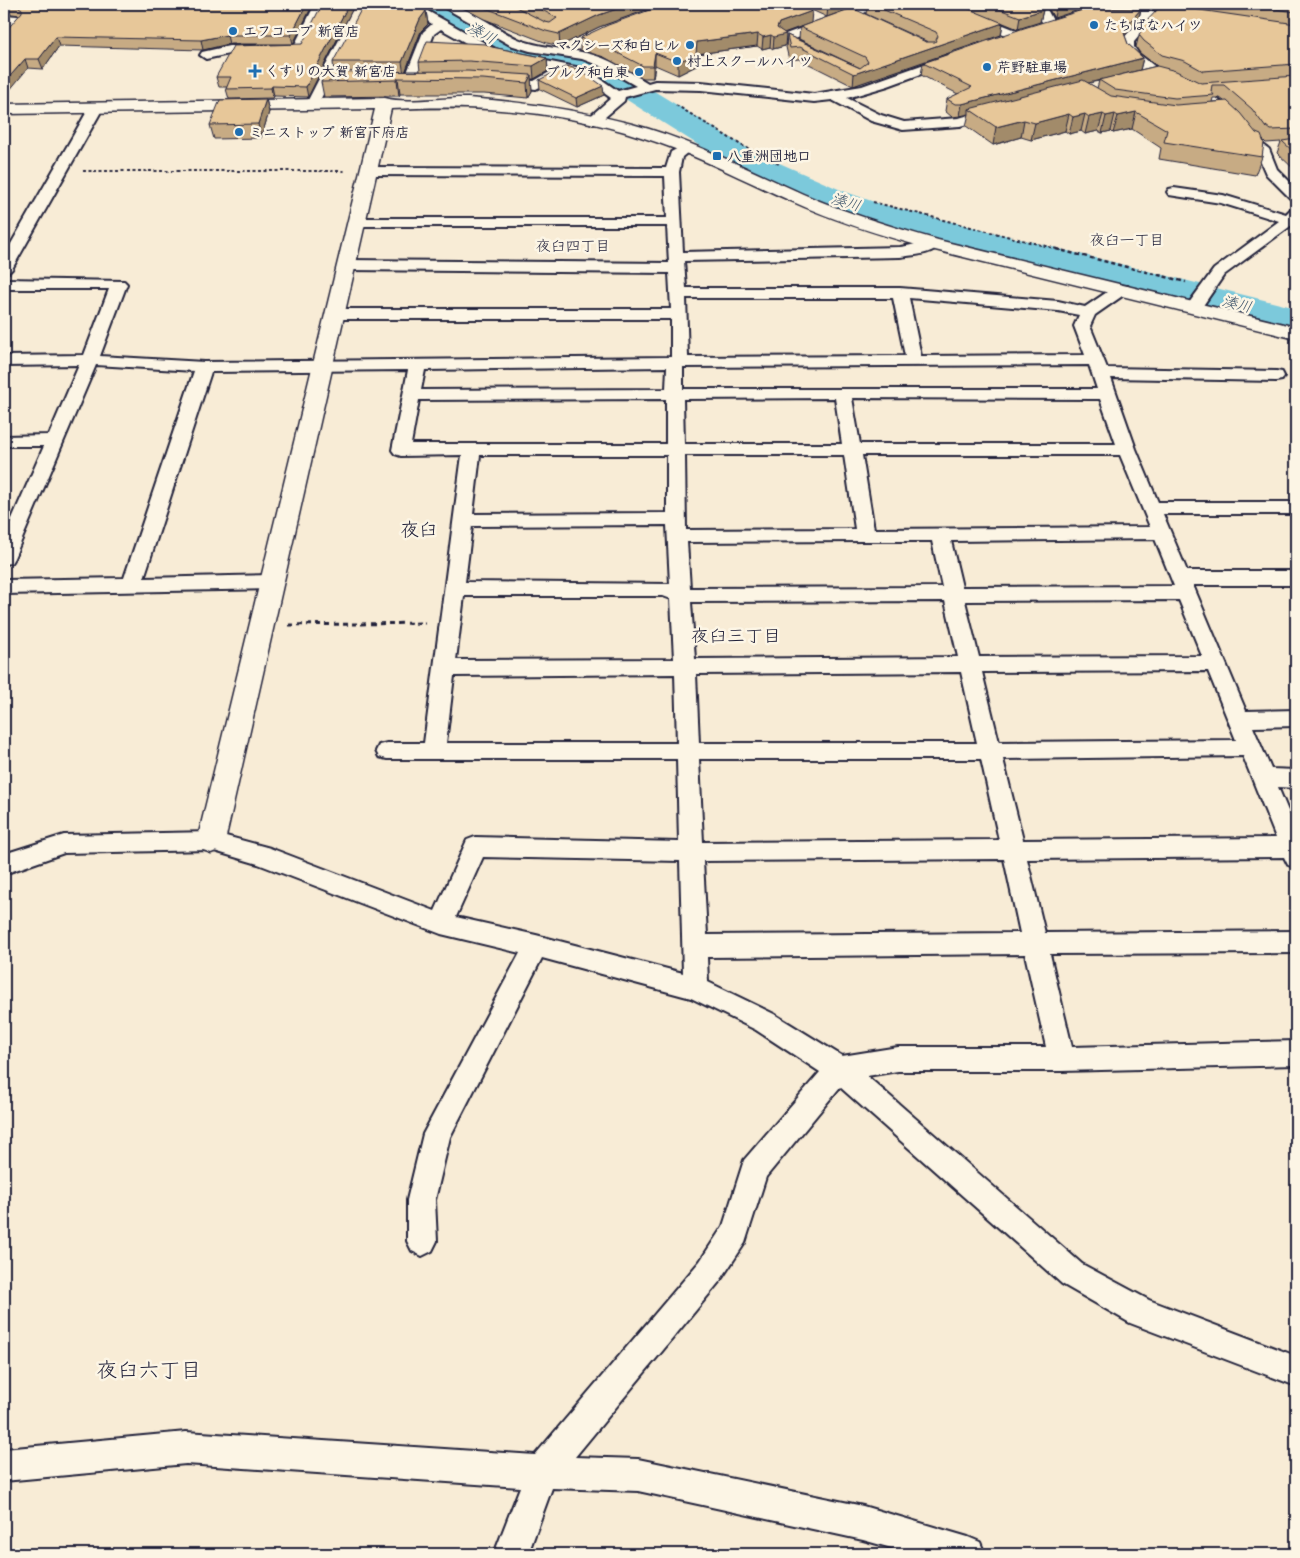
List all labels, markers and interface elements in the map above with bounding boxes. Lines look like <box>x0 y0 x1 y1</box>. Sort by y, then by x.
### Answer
place label: たちばなハイツ <box>1104 17 1202 34</box>
water label: 湊川 <box>465 18 499 48</box>
marker: たちばなハイツ <box>1088 19 1100 31</box>
place label: エフコープ 新宮店 <box>243 23 359 40</box>
marker: エフコープ 新宮店 <box>227 25 239 37</box>
place label: マクシーズ和白ヒル <box>555 37 680 54</box>
marker: マクシーズ和白ヒル <box>684 39 696 51</box>
place label: 村上スクールハイツ <box>687 53 812 70</box>
marker: 村上スクールハイツ <box>671 55 683 67</box>
place label: 芹野駐車場 <box>997 59 1067 76</box>
marker: 芹野駐車場 <box>981 61 993 73</box>
place label: くすりの大賀 新宮店 <box>265 63 396 80</box>
place label: ブルグ和白東 <box>546 64 629 81</box>
marker: くすりの大賀 新宮店 <box>249 65 261 77</box>
marker: ブルグ和白東 <box>633 66 645 78</box>
place label: ミニストップ 新宮下府店 <box>249 124 409 141</box>
marker: ミニストップ 新宮下府店 <box>233 126 245 138</box>
place label: 八重洲団地口 <box>727 148 811 165</box>
marker: 八重洲団地口 <box>711 150 723 162</box>
water label: 湊川 <box>829 189 863 215</box>
district label: 夜臼一丁目 <box>1089 231 1165 249</box>
district label: 夜臼四丁目 <box>535 237 611 255</box>
water label: 湊川 <box>1220 292 1254 316</box>
district label: 夜臼 <box>400 519 438 541</box>
district label: 夜臼三丁目 <box>691 626 781 647</box>
district label: 夜臼六丁目 <box>97 1358 202 1382</box>

